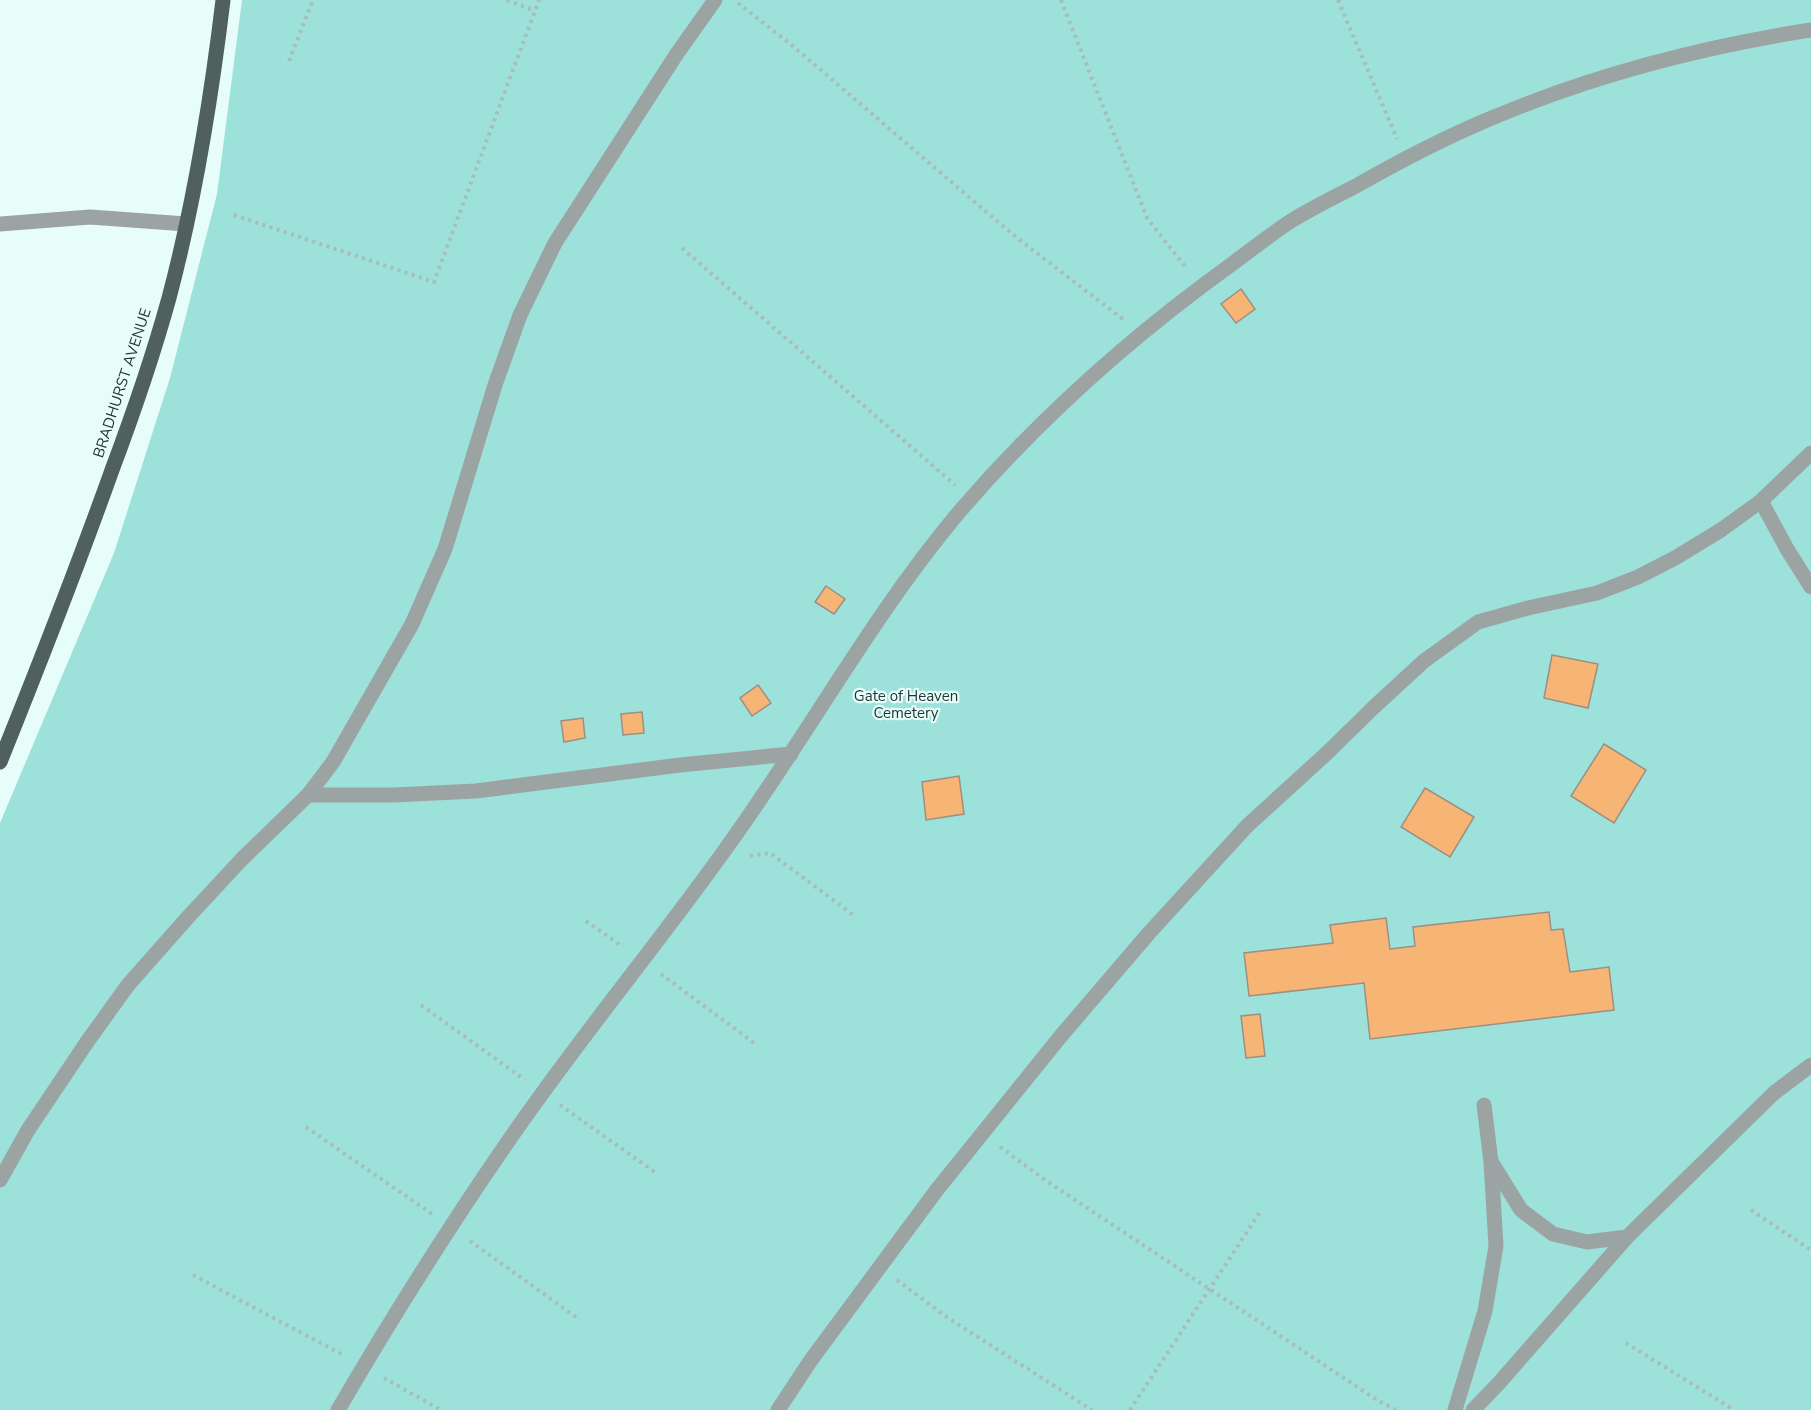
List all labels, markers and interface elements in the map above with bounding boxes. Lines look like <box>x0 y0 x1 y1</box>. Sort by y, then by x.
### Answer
street label: BRADHURST AVENUE <box>88 306 156 460</box>
park label: Gate of Heaven Cemetery <box>854 686 958 723</box>

